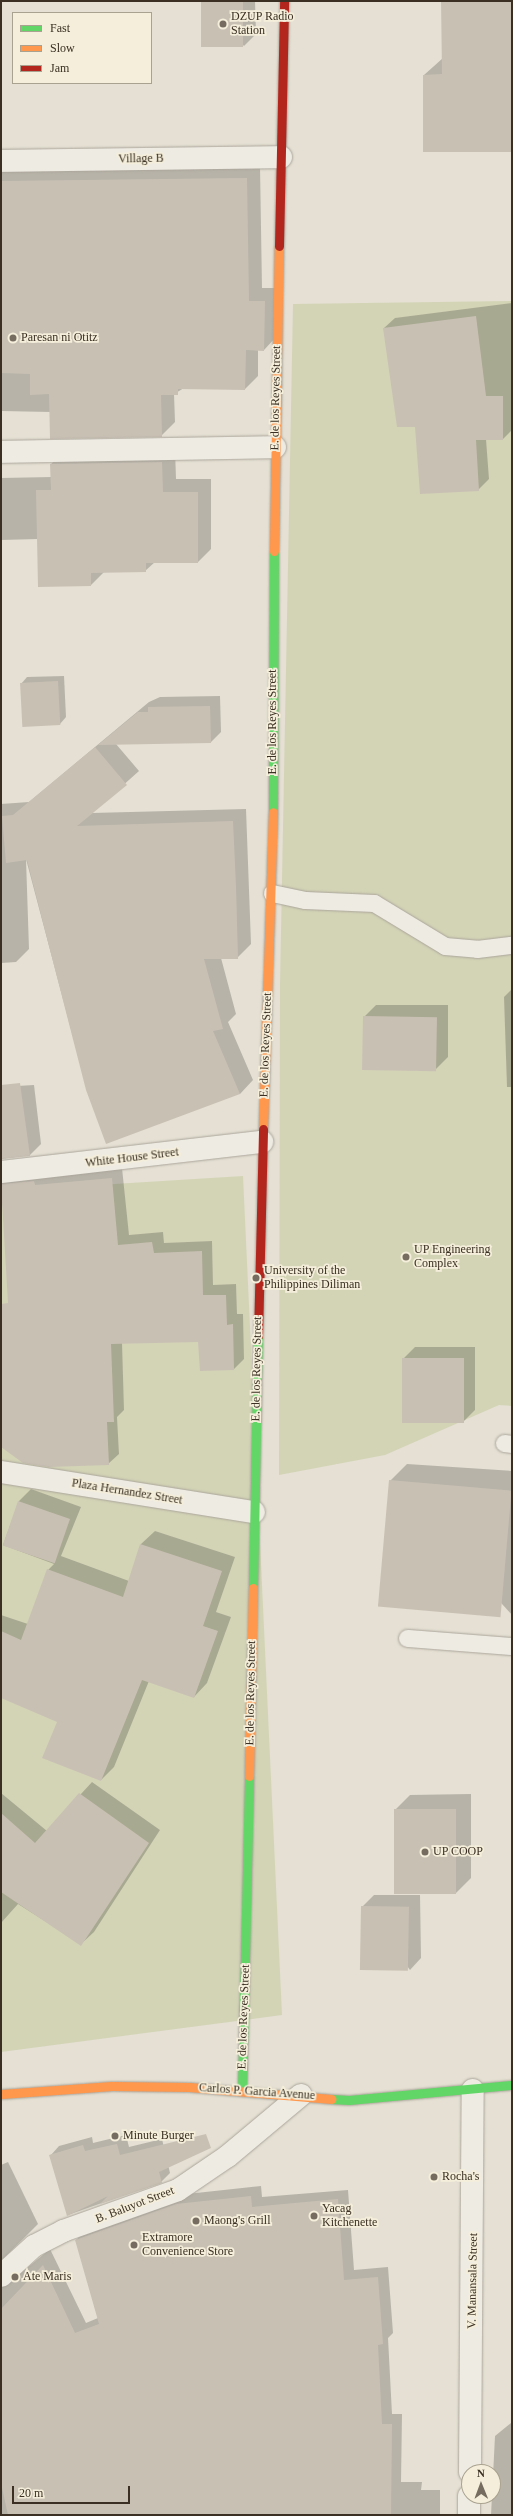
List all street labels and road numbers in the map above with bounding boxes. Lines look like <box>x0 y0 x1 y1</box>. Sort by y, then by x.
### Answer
street label: Village B <box>118 151 164 167</box>
street label: E. de los Reyes Street <box>268 345 284 451</box>
street label: E. de los Reyes Street <box>266 670 280 774</box>
street label: E. de los Reyes Street <box>257 992 275 1098</box>
street label: White House Street <box>84 1145 180 1171</box>
street label: E. de los Reyes Street <box>249 1316 265 1422</box>
street label: Plaza Hernandez Street <box>71 1476 183 1508</box>
street label: E. de los Reyes Street <box>243 1640 259 1746</box>
street label: E. de los Reyes Street <box>235 1964 253 2070</box>
street label: Carlos P. Garcia Avenue <box>198 2081 316 2103</box>
street label: B. Baluyot Street <box>94 2183 176 2227</box>
street label: V. Manansala Street <box>465 2233 481 2329</box>

